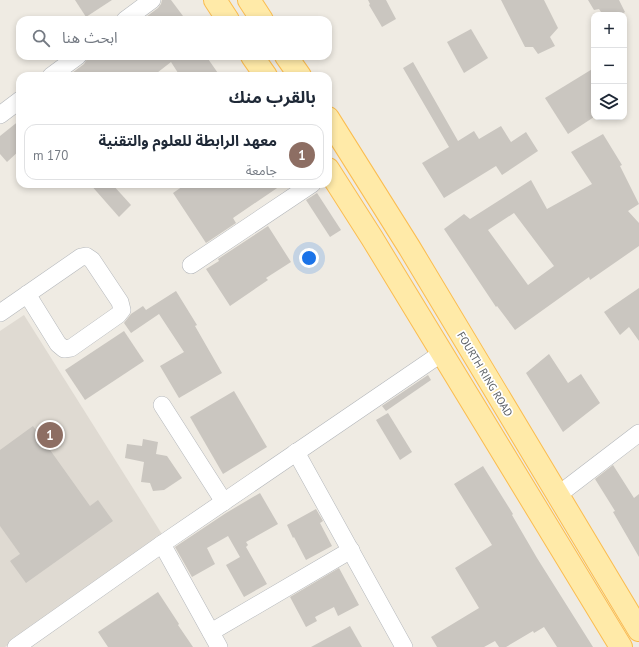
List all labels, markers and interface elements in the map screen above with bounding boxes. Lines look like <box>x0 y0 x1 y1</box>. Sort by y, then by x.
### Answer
map controls <box>591 12 627 120</box>
button: + <box>591 12 627 48</box>
search box <box>16 16 332 60</box>
icon: search <box>30 27 52 49</box>
text: ابحث هنا <box>62 28 118 47</box>
button: − <box>591 48 627 84</box>
button: layers <box>591 84 627 120</box>
text: بالقرب منك <box>229 86 316 108</box>
text: معهد الرابطة للعلوم والتقنية <box>98 131 277 150</box>
text: 170 m <box>33 147 68 164</box>
text: 1 <box>298 147 306 164</box>
text: جامعة <box>246 162 277 179</box>
your location <box>299 248 319 268</box>
street label: FOURTH RING ROAD <box>454 329 516 419</box>
pin: 1 <box>37 420 63 450</box>

